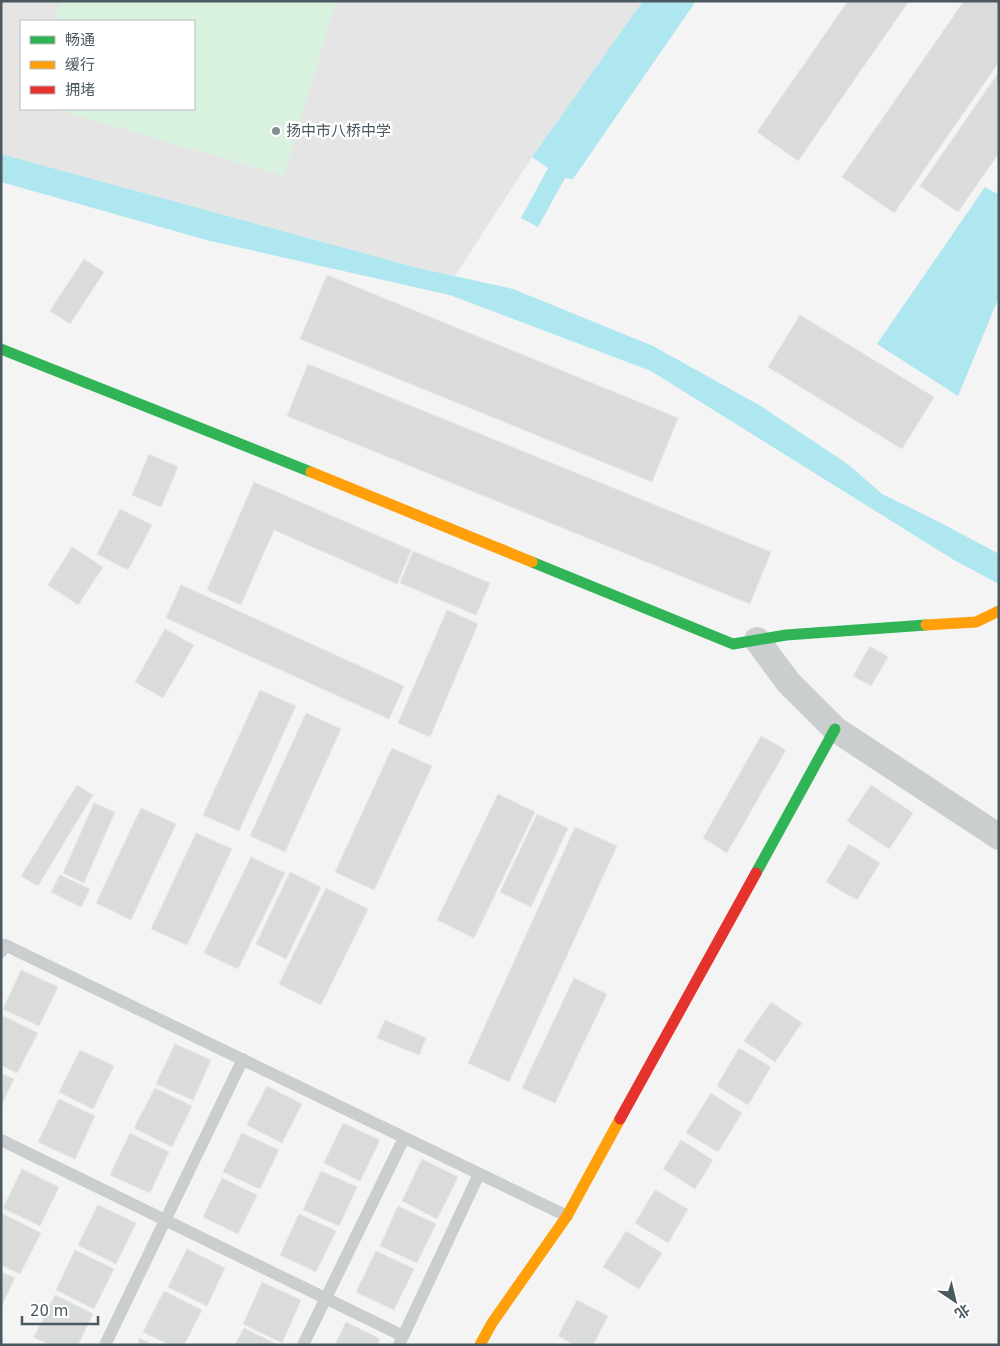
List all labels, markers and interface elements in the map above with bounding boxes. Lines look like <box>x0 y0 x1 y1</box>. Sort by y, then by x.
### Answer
legend <box>20 20 195 110</box>
text: 畅通 <box>65 31 95 49</box>
text: 缓行 <box>65 56 95 74</box>
text: 拥堵 <box>65 81 95 99</box>
place label: 扬中市八桥中学 <box>286 122 391 140</box>
marker: 扬中市八桥中学 <box>270 125 282 137</box>
north arrow <box>930 1276 980 1326</box>
scale bar <box>22 1294 99 1326</box>
text: 北 <box>952 1301 973 1322</box>
text: 20 m <box>30 1302 68 1320</box>

